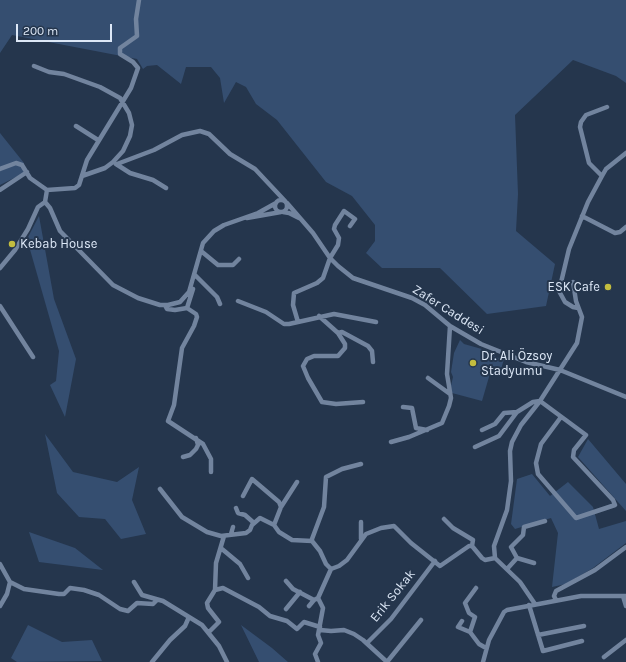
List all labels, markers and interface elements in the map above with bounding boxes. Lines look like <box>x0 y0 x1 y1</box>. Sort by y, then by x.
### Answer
scale bar <box>18 16 114 42</box>
text: 200 m <box>23 24 58 38</box>
place label: Kebab House <box>20 236 97 252</box>
marker: Kebab House <box>7 239 17 249</box>
place label: ESK Cafe <box>548 279 600 295</box>
street label: Zafer Caddesi <box>409 282 487 338</box>
marker: ESK Cafe <box>603 282 613 292</box>
place label: Dr. Ali Özsoy Stadyumu <box>481 348 552 379</box>
marker: Dr. Ali Özsoy Stadyumu <box>468 358 478 368</box>
street label: Erik Sokak <box>367 567 419 625</box>

